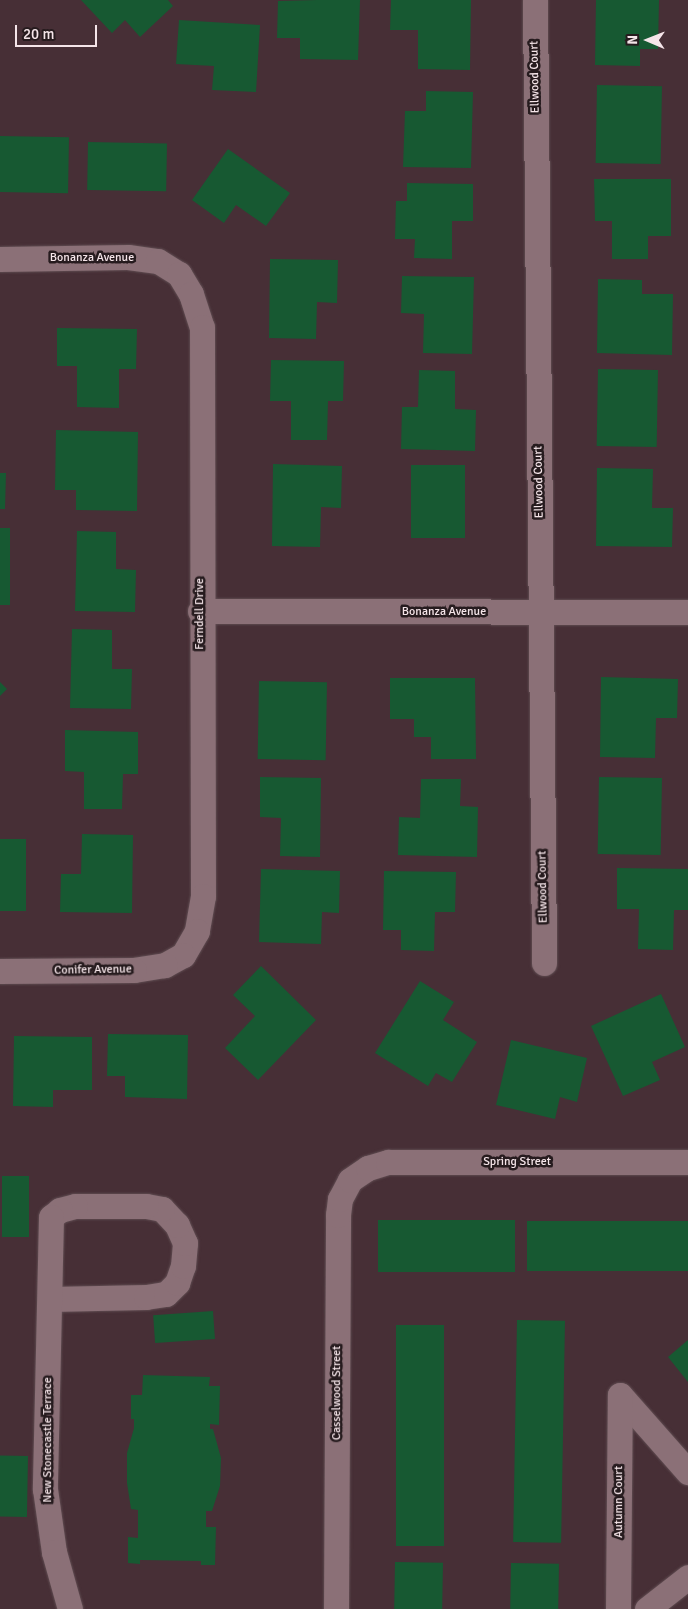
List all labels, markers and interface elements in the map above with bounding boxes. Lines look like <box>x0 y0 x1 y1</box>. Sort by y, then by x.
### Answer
scale bar <box>18 15 100 47</box>
north arrow <box>623 15 673 65</box>
text: 20 m <box>23 25 54 43</box>
text: N <box>624 35 641 45</box>
street label: Ellwood Court <box>527 41 543 113</box>
street label: Bonanza Avenue <box>50 251 134 265</box>
street label: Ellwood Court <box>531 446 547 518</box>
street label: Ferndell Drive <box>193 578 207 650</box>
street label: Bonanza Avenue <box>402 605 486 619</box>
street label: Ellwood Court <box>535 851 551 923</box>
street label: Conifer Avenue <box>54 962 132 978</box>
street label: Spring Street <box>483 1155 551 1169</box>
street label: Casselwood Street <box>330 1346 344 1440</box>
street label: New Stonecastle Terrace <box>41 1377 55 1503</box>
street label: Autumn Court <box>612 1466 626 1538</box>

